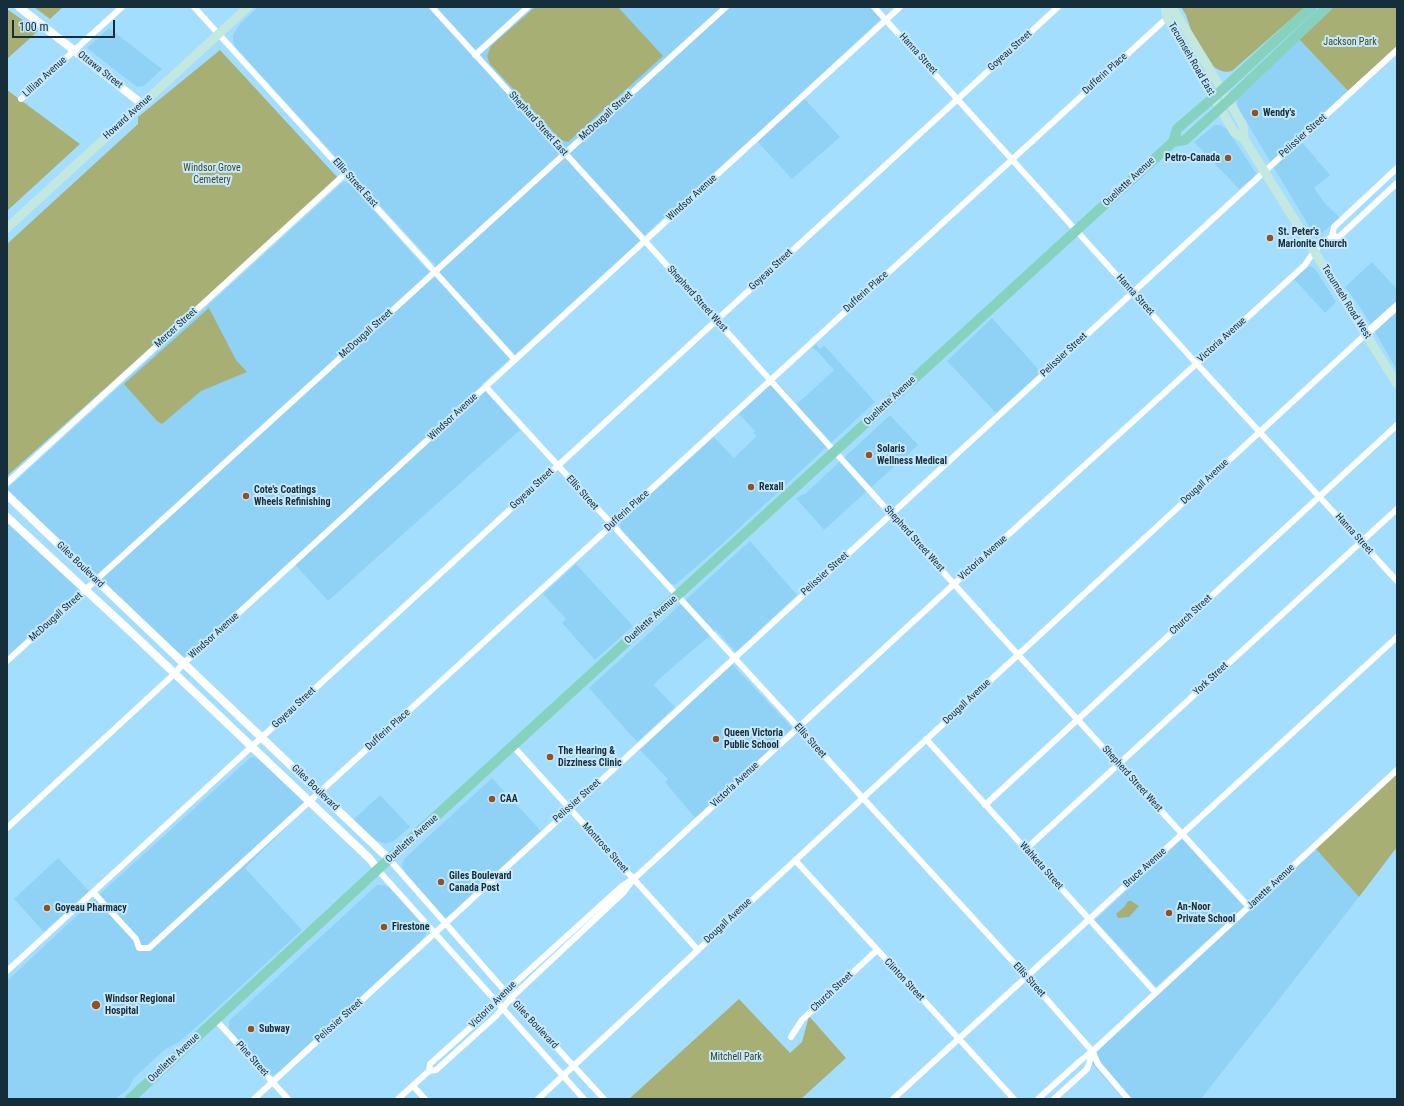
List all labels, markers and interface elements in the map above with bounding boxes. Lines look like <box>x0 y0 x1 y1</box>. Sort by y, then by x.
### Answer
scale bar <box>14 12 117 38</box>
text: 100 m <box>19 20 49 34</box>
street label: Tecumseh Road East <box>1165 20 1217 98</box>
street label: Goyeau Street <box>986 28 1034 74</box>
street label: Hanna Street <box>896 31 940 77</box>
park label: Jackson Park <box>1323 36 1377 48</box>
street label: Ottawa Street <box>75 49 125 91</box>
street label: Dufferin Place <box>1080 51 1130 97</box>
street label: Lillian Avenue <box>21 54 69 100</box>
street label: Shephard Street East <box>506 89 570 159</box>
street label: McDougall Street <box>577 89 635 143</box>
street label: Howard Avenue <box>101 92 155 142</box>
place label: Wendy's <box>1263 107 1295 119</box>
marker: Wendy's <box>1250 108 1260 118</box>
street label: Pelissier Street <box>1277 112 1329 160</box>
place label: Petro-Canada <box>1165 152 1220 164</box>
marker: Petro-Canada <box>1223 153 1233 163</box>
street label: Ouellette Avenue <box>1101 155 1157 209</box>
street label: Ellis Street East <box>330 156 380 210</box>
park label: Windsor Grove Cemetery <box>183 162 241 186</box>
street label: Windsor Avenue <box>664 172 720 224</box>
place label: St. Peter's Marionite Church <box>1278 226 1347 250</box>
marker: St. Peter's Marionite Church <box>1265 233 1275 243</box>
street label: Goyeau Street <box>747 247 795 293</box>
street label: Shepherd Street West <box>664 263 730 335</box>
street label: Tecumseh Road West <box>1318 263 1374 341</box>
street label: Dufferin Place <box>841 269 891 315</box>
street label: Hanna Street <box>1113 272 1157 318</box>
street label: Mercer Street <box>152 306 200 350</box>
street label: McDougall Street <box>337 307 395 361</box>
street label: Victoria Avenue <box>1195 315 1249 365</box>
street label: Pelissier Street <box>1038 330 1090 380</box>
street label: Ouellette Avenue <box>862 374 918 428</box>
street label: Windsor Avenue <box>426 391 480 443</box>
place label: Solaris Wellness Medical <box>877 443 947 466</box>
marker: Solaris Wellness Medical <box>864 450 874 460</box>
street label: Dougall Avenue <box>1179 457 1231 507</box>
street label: Goyeau Street <box>508 466 556 512</box>
street label: Ellis Street <box>563 473 601 513</box>
place label: Rexall <box>759 481 784 493</box>
marker: Rexall <box>746 482 756 492</box>
place label: Cote's Coatings Wheels Refinishing <box>254 484 330 508</box>
street label: Dufferin Place <box>602 488 652 534</box>
marker: Cote's Coatings Wheels Refinishing <box>241 491 251 501</box>
street label: Shepherd Street West <box>881 503 947 575</box>
street label: Hanna Street <box>1332 511 1376 557</box>
street label: Victoria Avenue <box>956 533 1010 583</box>
street label: Giles Boulevard <box>54 539 106 591</box>
street label: Pelissier Street <box>799 550 851 598</box>
street label: McDougall Street <box>27 590 85 644</box>
street label: Church Street <box>1167 592 1215 638</box>
street label: Ouellette Avenue <box>622 593 680 647</box>
street label: Windsor Avenue <box>186 610 242 662</box>
street label: York Street <box>1191 660 1231 698</box>
street label: Dougall Avenue <box>941 677 993 727</box>
street label: Goyeau Street <box>270 685 318 731</box>
street label: Dufferin Place <box>363 707 413 753</box>
street label: Ellis Street <box>791 721 829 761</box>
place label: Queen Victoria Public School <box>724 727 783 750</box>
marker: Queen Victoria Public School <box>711 734 721 744</box>
street label: Shepherd Street West <box>1099 743 1165 815</box>
place label: The Hearing & Dizziness Clinic <box>558 745 622 768</box>
marker: The Hearing & Dizziness Clinic <box>545 752 555 762</box>
street label: Victoria Avenue <box>708 760 762 810</box>
street label: Giles Boulevard <box>289 762 341 814</box>
street label: Pelissier Street <box>551 777 603 825</box>
place label: CAA <box>500 793 518 805</box>
marker: CAA <box>487 794 497 804</box>
street label: Ouellette Avenue <box>383 812 441 866</box>
street label: Montrose Street <box>579 820 631 876</box>
street label: Wahketa Street <box>1017 840 1065 892</box>
street label: Bruce Avenue <box>1121 846 1169 890</box>
street label: Janette Avenue <box>1245 862 1297 912</box>
place label: Giles Boulevard Canada Post <box>449 870 512 894</box>
marker: Giles Boulevard Canada Post <box>436 877 446 887</box>
street label: Dougall Avenue <box>702 896 754 946</box>
place label: An-Noor Private School <box>1177 901 1235 924</box>
place label: Goyeau Pharmacy <box>55 902 127 914</box>
marker: Goyeau Pharmacy <box>42 903 52 913</box>
marker: An-Noor Private School <box>1164 908 1174 918</box>
place label: Firestone <box>392 921 429 933</box>
marker: Firestone <box>379 922 389 932</box>
street label: Clinton Street <box>881 956 927 1004</box>
street label: Ellis Street <box>1010 960 1048 1000</box>
street label: Church Street <box>808 969 856 1015</box>
street label: Victoria Avenue <box>467 979 519 1031</box>
place label: Windsor Regional Hospital <box>105 993 175 1016</box>
street label: Pelissier Street <box>313 997 365 1045</box>
marker: Windsor Regional Hospital <box>90 999 102 1011</box>
street label: Giles Boulevard <box>510 999 560 1051</box>
place label: Subway <box>259 1023 290 1035</box>
marker: Subway <box>246 1024 256 1034</box>
street label: Ouellette Avenue <box>146 1031 202 1085</box>
street label: Pine Street <box>233 1039 271 1079</box>
park label: Mitchell Park <box>710 1051 762 1063</box>

